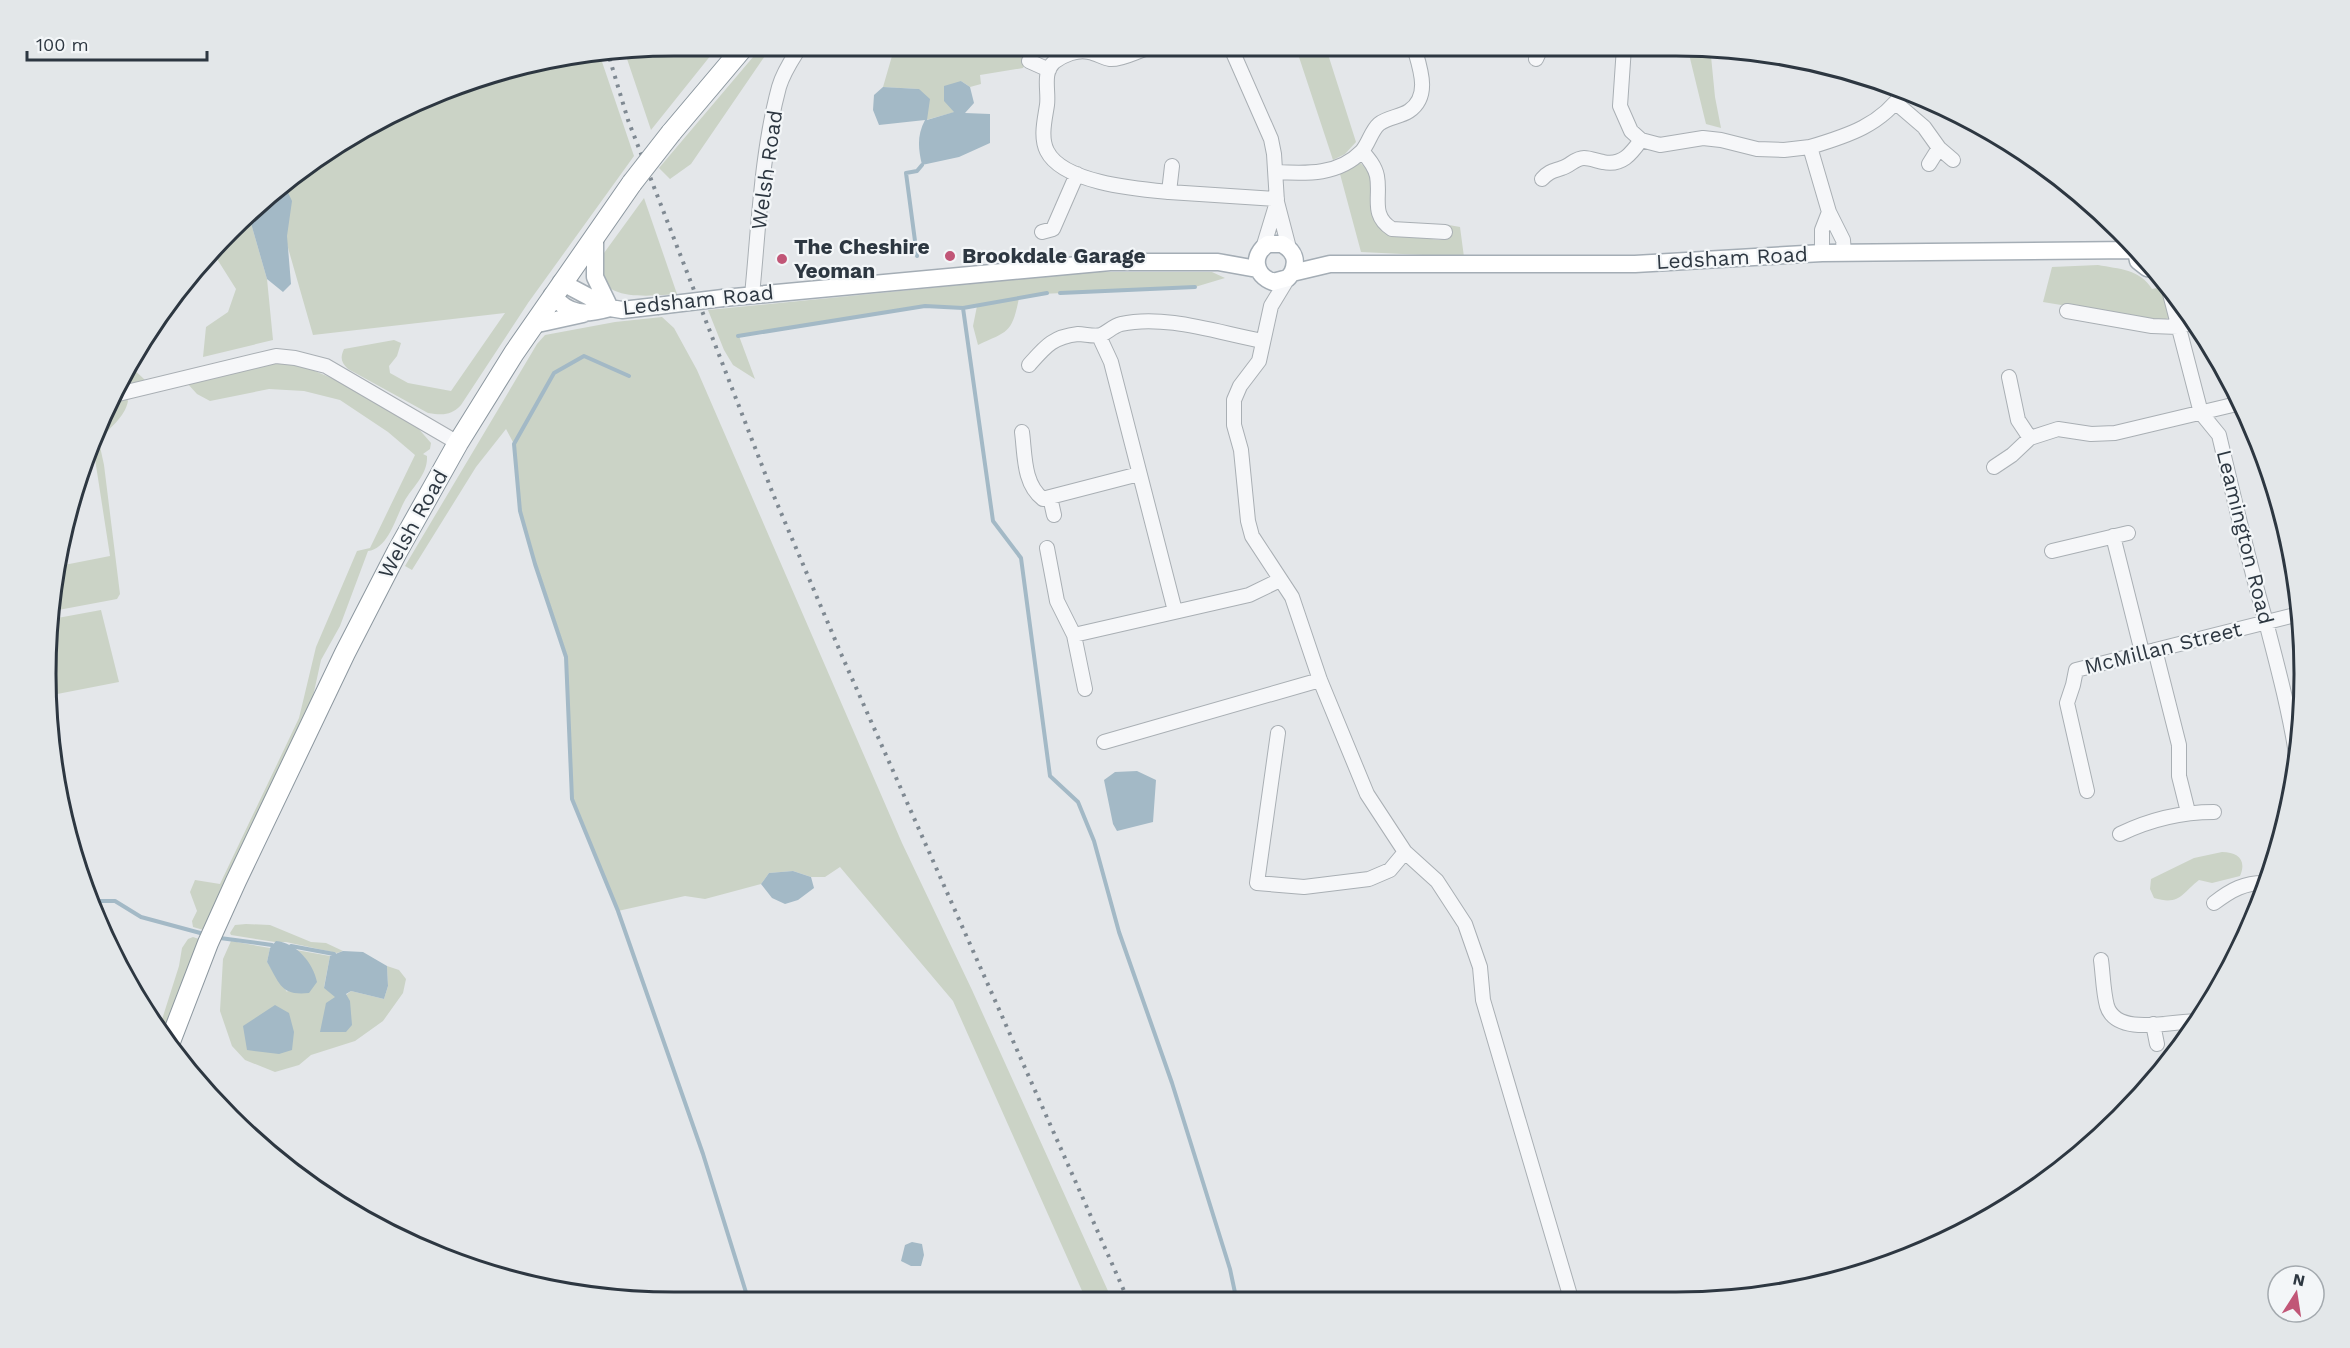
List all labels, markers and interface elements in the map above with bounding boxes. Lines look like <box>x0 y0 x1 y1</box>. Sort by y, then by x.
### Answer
scale bar <box>27 24 207 62</box>
text: 100 m <box>36 34 89 55</box>
street label: Welsh Road <box>746 109 787 231</box>
place label: The Cheshire Yeoman <box>794 234 930 283</box>
street label: Ledsham Road <box>1655 241 1808 274</box>
place label: Brookdale Garage <box>962 243 1146 268</box>
marker: Brookdale Garage <box>943 249 957 263</box>
marker: The Cheshire Yeoman <box>775 252 789 266</box>
street label: Ledsham Road <box>621 279 775 320</box>
street label: Leamington Road <box>2212 447 2279 627</box>
street label: Welsh Road <box>372 465 453 583</box>
street label: McMillan Street <box>2082 616 2244 679</box>
north arrow <box>2266 1264 2326 1324</box>
text: N <box>2291 1269 2307 1290</box>

